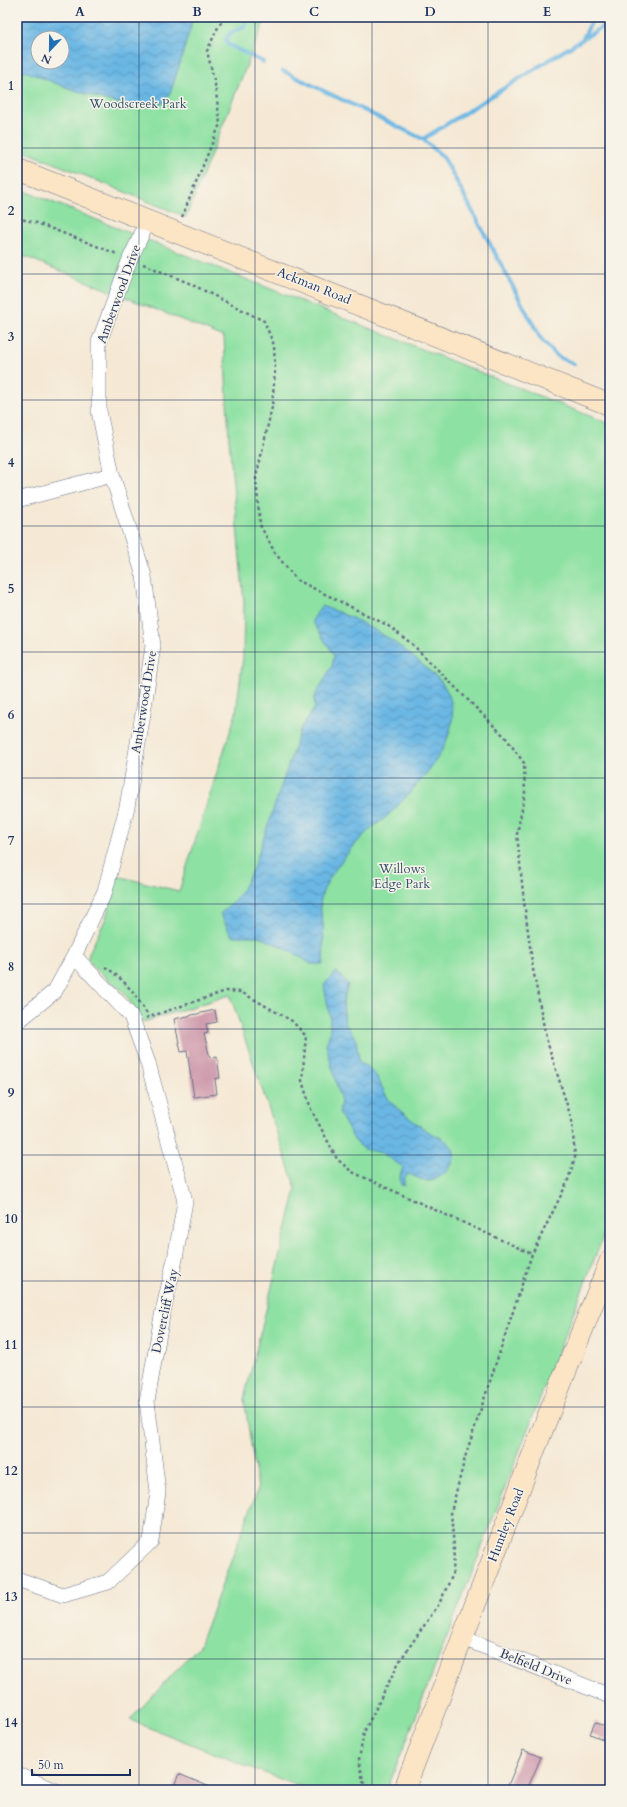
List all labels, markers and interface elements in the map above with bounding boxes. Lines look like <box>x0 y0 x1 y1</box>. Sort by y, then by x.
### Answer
text: A <box>75 3 85 21</box>
text: B <box>192 3 202 21</box>
text: C <box>309 3 319 21</box>
text: D <box>424 3 436 21</box>
text: E <box>543 3 551 21</box>
north arrow <box>30 30 70 70</box>
text: N <box>39 50 54 68</box>
text: 1 <box>8 77 14 95</box>
park label: Woodscreek Park <box>88 95 187 113</box>
text: 2 <box>8 202 15 220</box>
street label: Amberwood Drive <box>93 242 145 346</box>
street label: Ackman Road <box>274 263 354 309</box>
text: 3 <box>8 328 15 346</box>
text: 4 <box>8 454 15 472</box>
text: 5 <box>8 580 14 598</box>
street label: Amberwood Drive <box>127 649 161 755</box>
text: 6 <box>8 706 15 724</box>
text: 7 <box>8 832 15 850</box>
park label: Willows Edge Park <box>374 860 430 893</box>
text: 8 <box>8 958 14 976</box>
text: 9 <box>8 1084 15 1102</box>
text: 10 <box>4 1210 18 1228</box>
street label: Dovercliff Way <box>147 1267 183 1355</box>
text: 11 <box>4 1336 18 1354</box>
text: 12 <box>4 1462 18 1480</box>
street label: Huntley Road <box>484 1485 528 1564</box>
text: 13 <box>4 1588 18 1606</box>
street label: Belfield Drive <box>497 1644 575 1690</box>
text: 14 <box>4 1714 18 1732</box>
scale bar <box>32 1751 130 1777</box>
text: 50 m <box>38 1757 65 1773</box>

